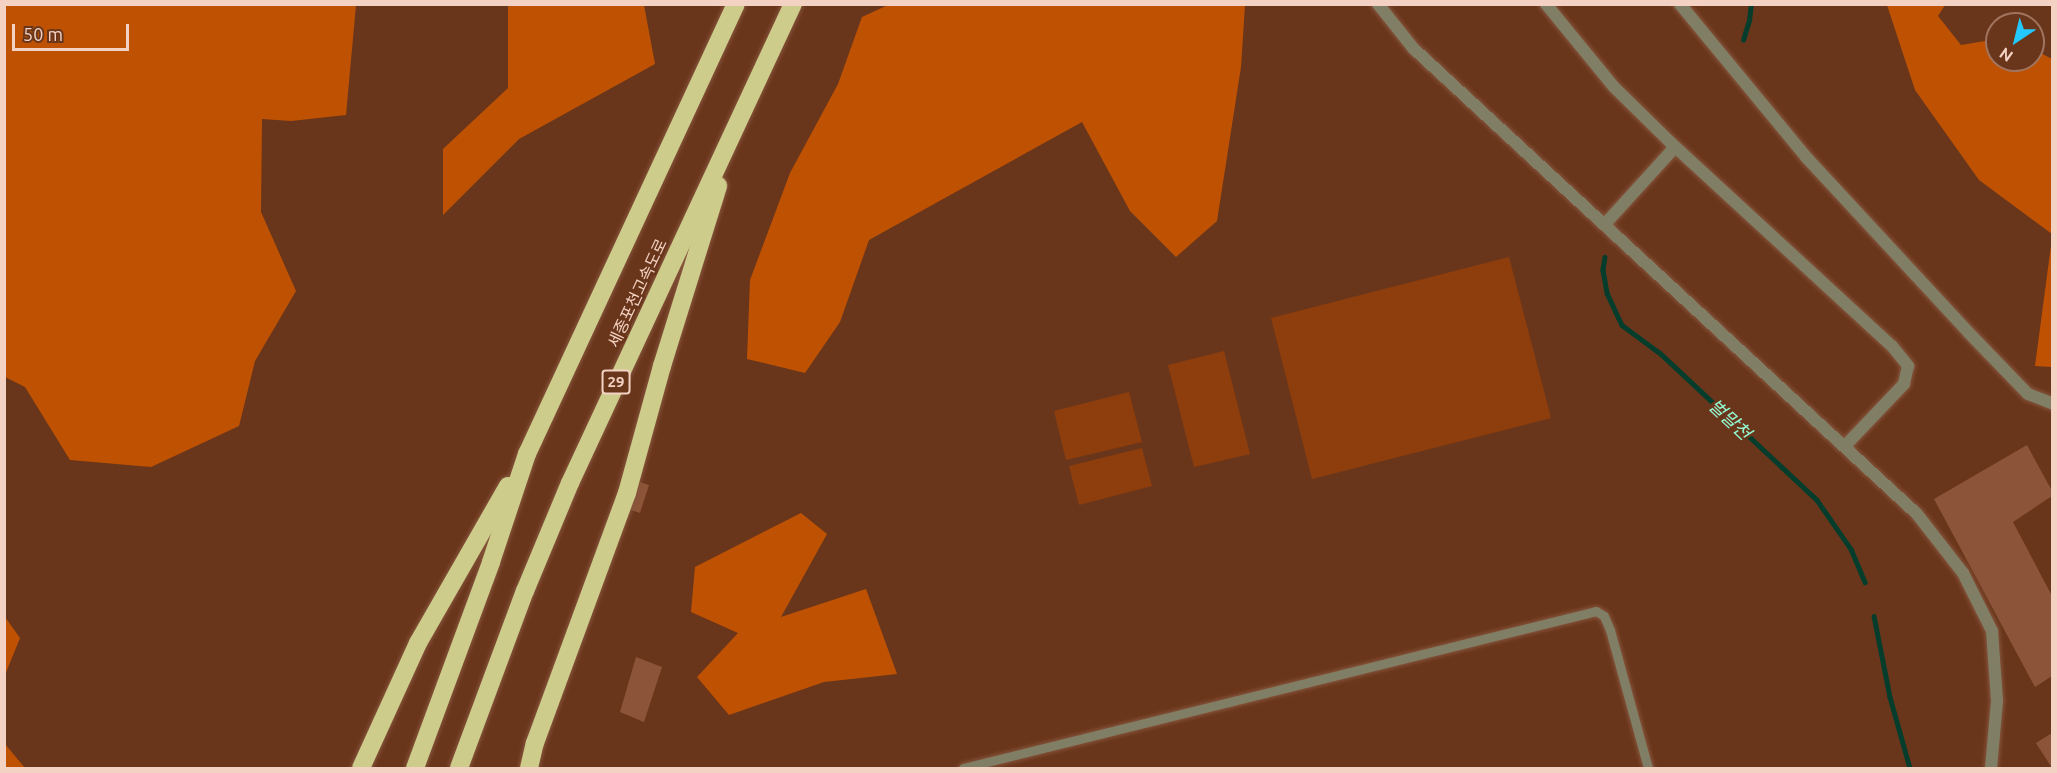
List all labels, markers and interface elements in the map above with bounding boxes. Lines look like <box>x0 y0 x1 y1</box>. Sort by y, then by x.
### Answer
scale bar <box>15 12 132 50</box>
north arrow <box>1985 12 2045 72</box>
text: 50 m <box>23 24 63 44</box>
text: N <box>1996 44 2016 66</box>
street label: 세종포천고속도로 <box>603 236 671 350</box>
road number: 29 <box>601 370 631 394</box>
water label: 벌말천 <box>1704 394 1756 444</box>

